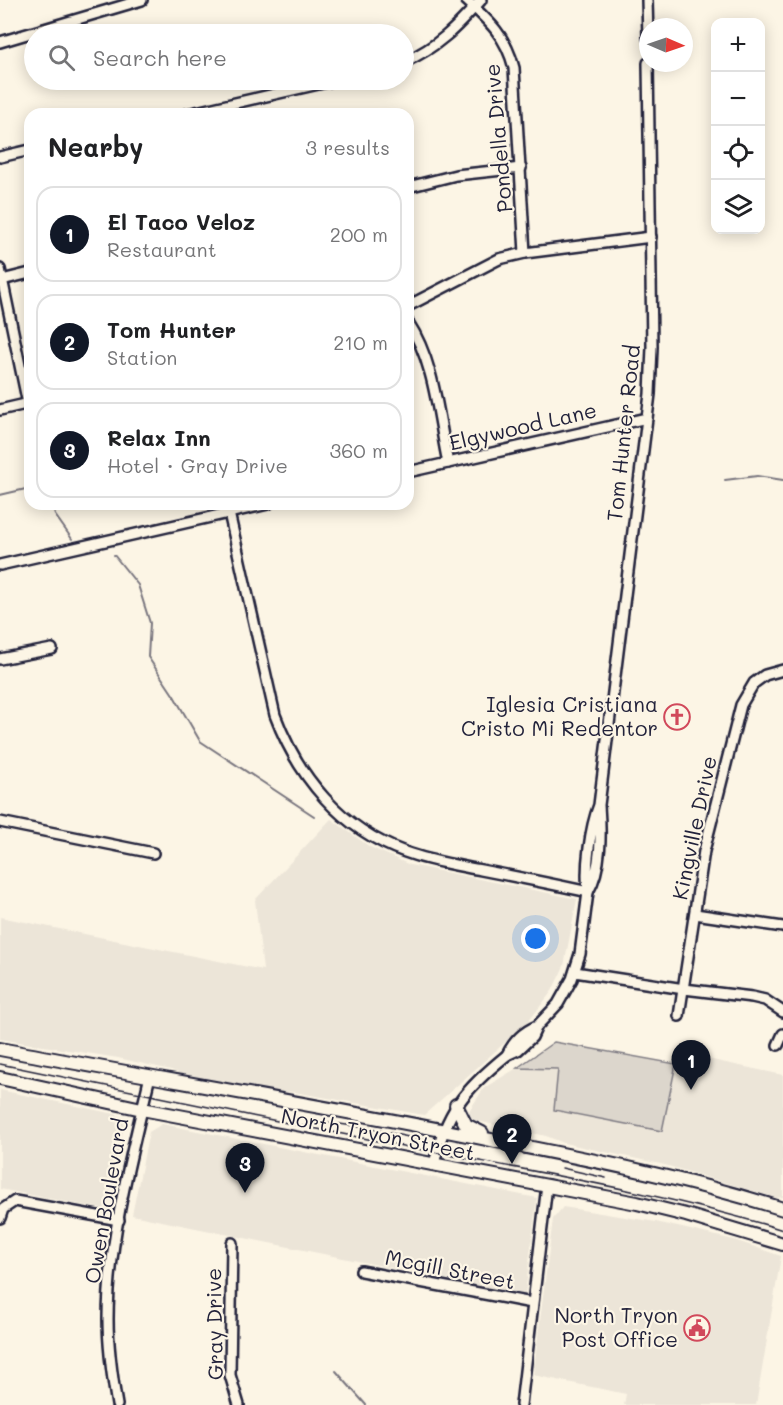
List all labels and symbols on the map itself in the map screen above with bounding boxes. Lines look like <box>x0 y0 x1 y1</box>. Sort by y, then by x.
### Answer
north arrow <box>639 18 693 72</box>
street label: Pondella Drive <box>478 63 517 214</box>
street label: Tom Hunter Road <box>600 343 645 523</box>
street label: Elgywood Lane <box>446 395 599 456</box>
place label: Iglesia Cristiana Cristo Mi Redentor <box>461 690 658 741</box>
church icon: Iglesia Cristiana Cristo Mi Redentor <box>662 702 692 732</box>
street label: Kingville Drive <box>665 753 722 902</box>
your location <box>521 924 550 953</box>
pin: 1 <box>672 1040 710 1090</box>
street label: North Tryon Street <box>279 1101 478 1166</box>
pin: 2 <box>492 1114 532 1164</box>
street label: Owen Boulevard <box>78 1116 133 1286</box>
pin: 3 <box>226 1144 264 1193</box>
street label: Mcgill Street <box>383 1243 518 1294</box>
street label: Gray Drive <box>199 1268 228 1380</box>
place label: North Tryon Post Office <box>554 1301 678 1352</box>
public building icon: North Tryon Post Office <box>682 1313 712 1343</box>

